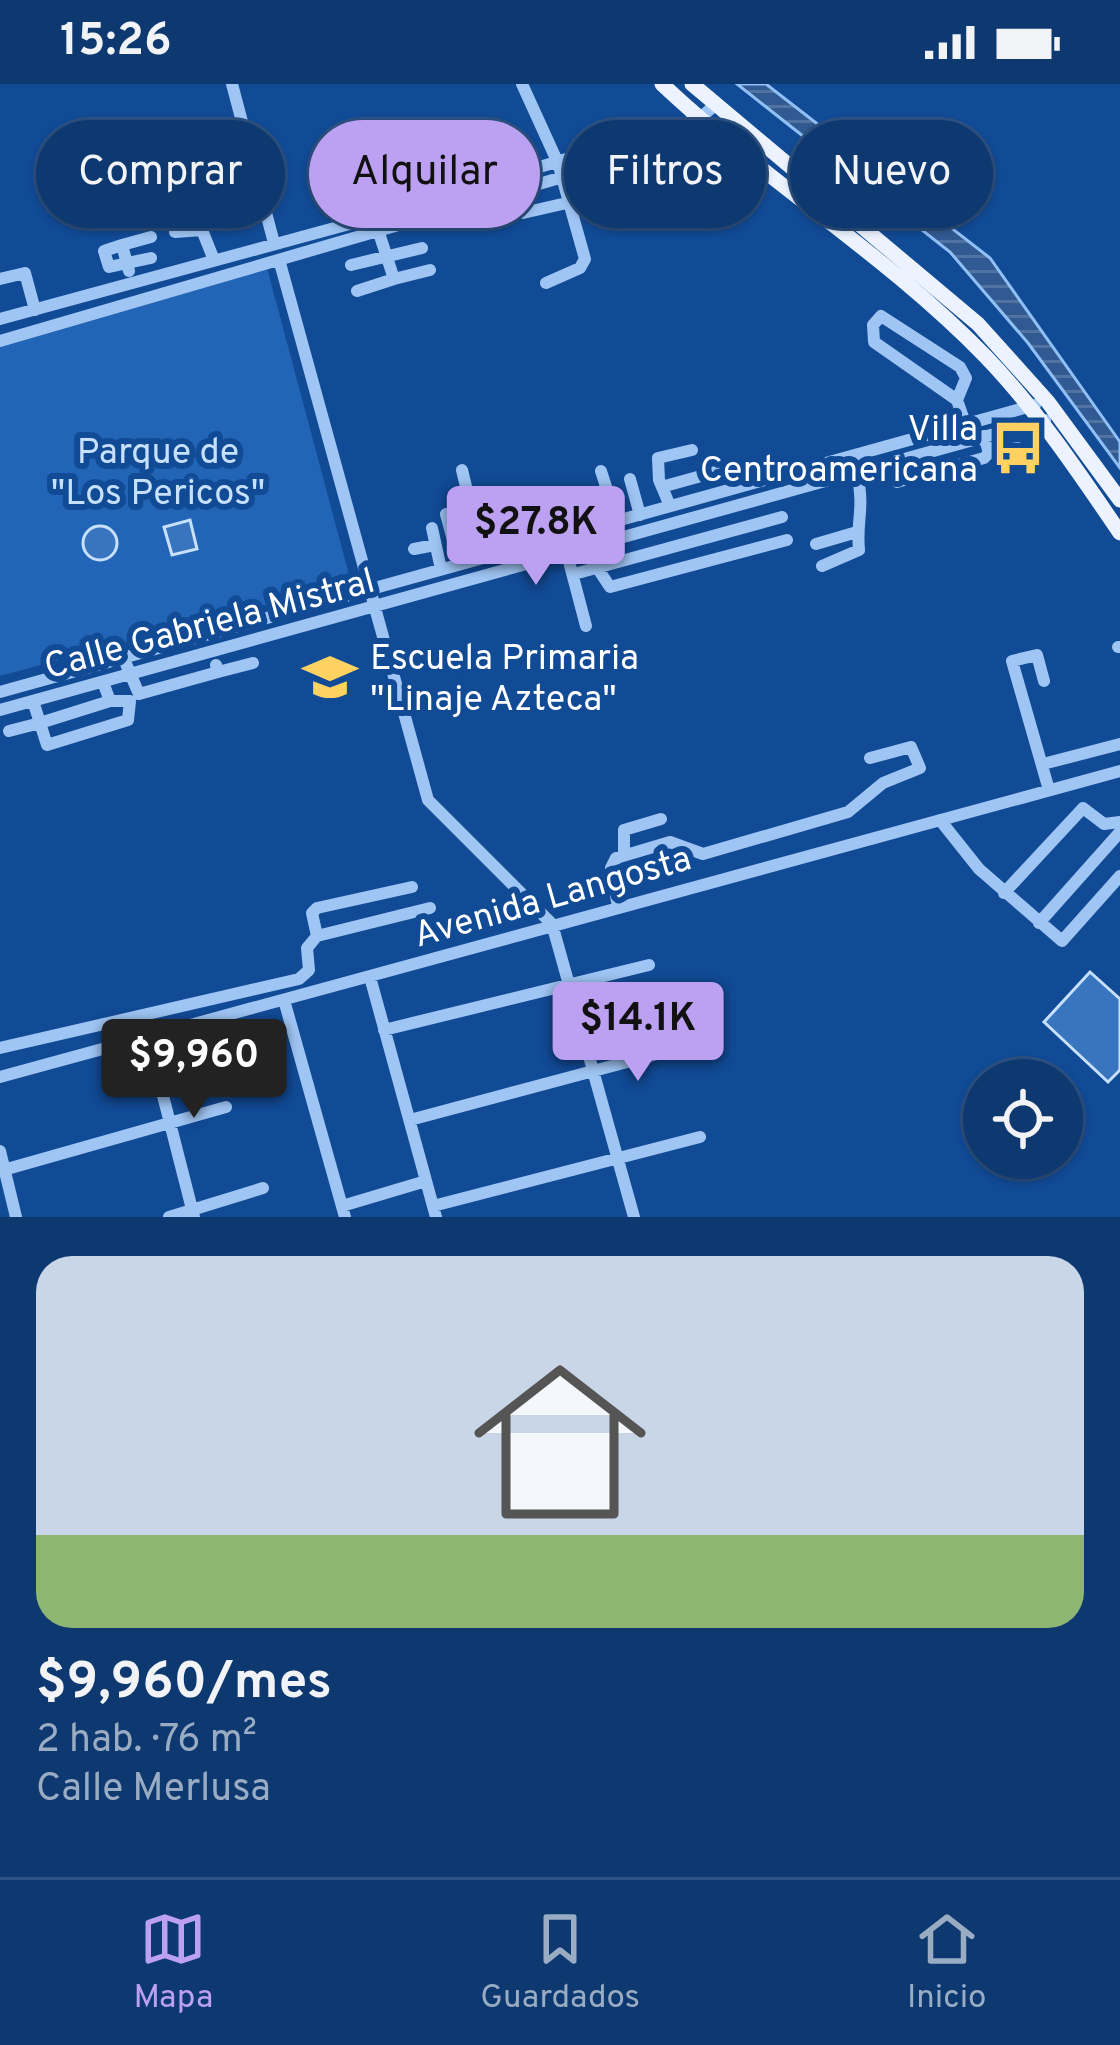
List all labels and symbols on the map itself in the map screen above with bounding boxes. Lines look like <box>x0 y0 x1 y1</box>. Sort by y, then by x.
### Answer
place label: Villa Centroamericana <box>700 408 978 495</box>
bus stop icon: Villa Centroamericana <box>989 419 1047 477</box>
park label: Parque de "Los Pericos" <box>51 431 265 518</box>
pin: $27.8K <box>438 486 634 588</box>
street label: Calle Gabriela Mistral <box>40 560 380 692</box>
place label: Escuela Primaria "Linaje Azteca" <box>370 637 639 724</box>
school or university icon: Escuela Primaria "Linaje Azteca" <box>301 648 359 706</box>
street label: Avenida Langosta <box>409 837 697 960</box>
pin: $14.1K <box>540 982 736 1084</box>
pin: $9,960 <box>96 1019 292 1121</box>

